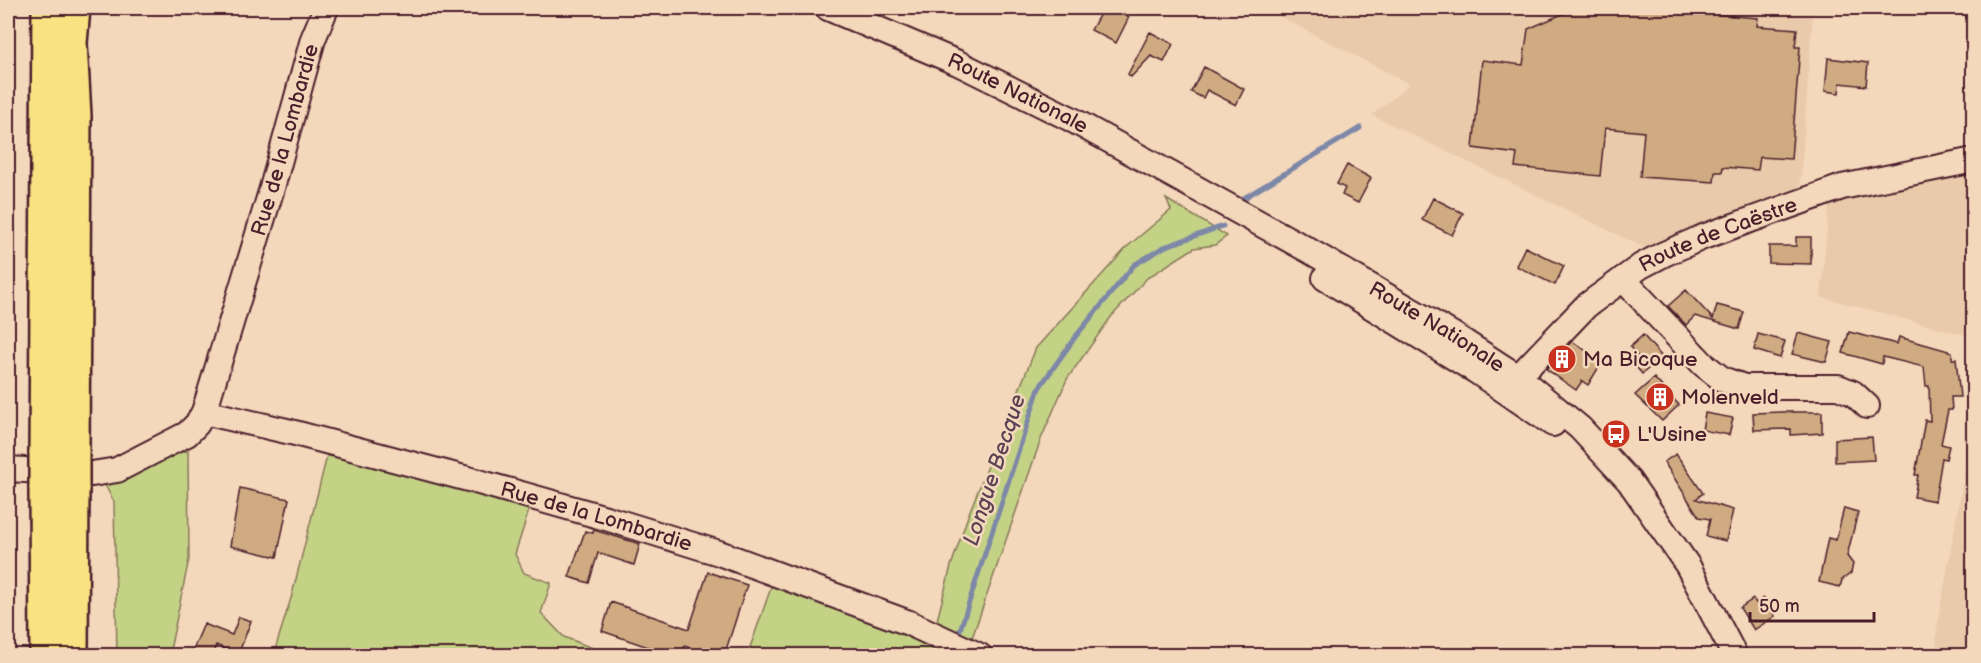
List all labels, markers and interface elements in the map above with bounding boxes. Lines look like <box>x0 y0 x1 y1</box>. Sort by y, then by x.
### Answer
street label: Rue de la Lombardie <box>246 41 324 239</box>
street label: Route Nationale <box>944 48 1093 139</box>
street label: Route de Caëstre <box>1634 192 1800 277</box>
street label: Route Nationale <box>1365 276 1509 377</box>
building icon: Ma Bicoque <box>1546 343 1578 375</box>
place label: Ma Bicoque <box>1583 347 1698 372</box>
building icon: Molenveld <box>1644 381 1676 413</box>
place label: Molenveld <box>1681 385 1779 410</box>
water label: Longue Becque <box>958 391 1032 549</box>
bus stop icon: L'Usine <box>1600 418 1632 450</box>
place label: L'Usine <box>1637 422 1707 447</box>
street label: Rue de la Lombardie <box>498 476 695 556</box>
scale bar <box>1750 585 1874 623</box>
text: 50 m <box>1759 596 1800 617</box>

